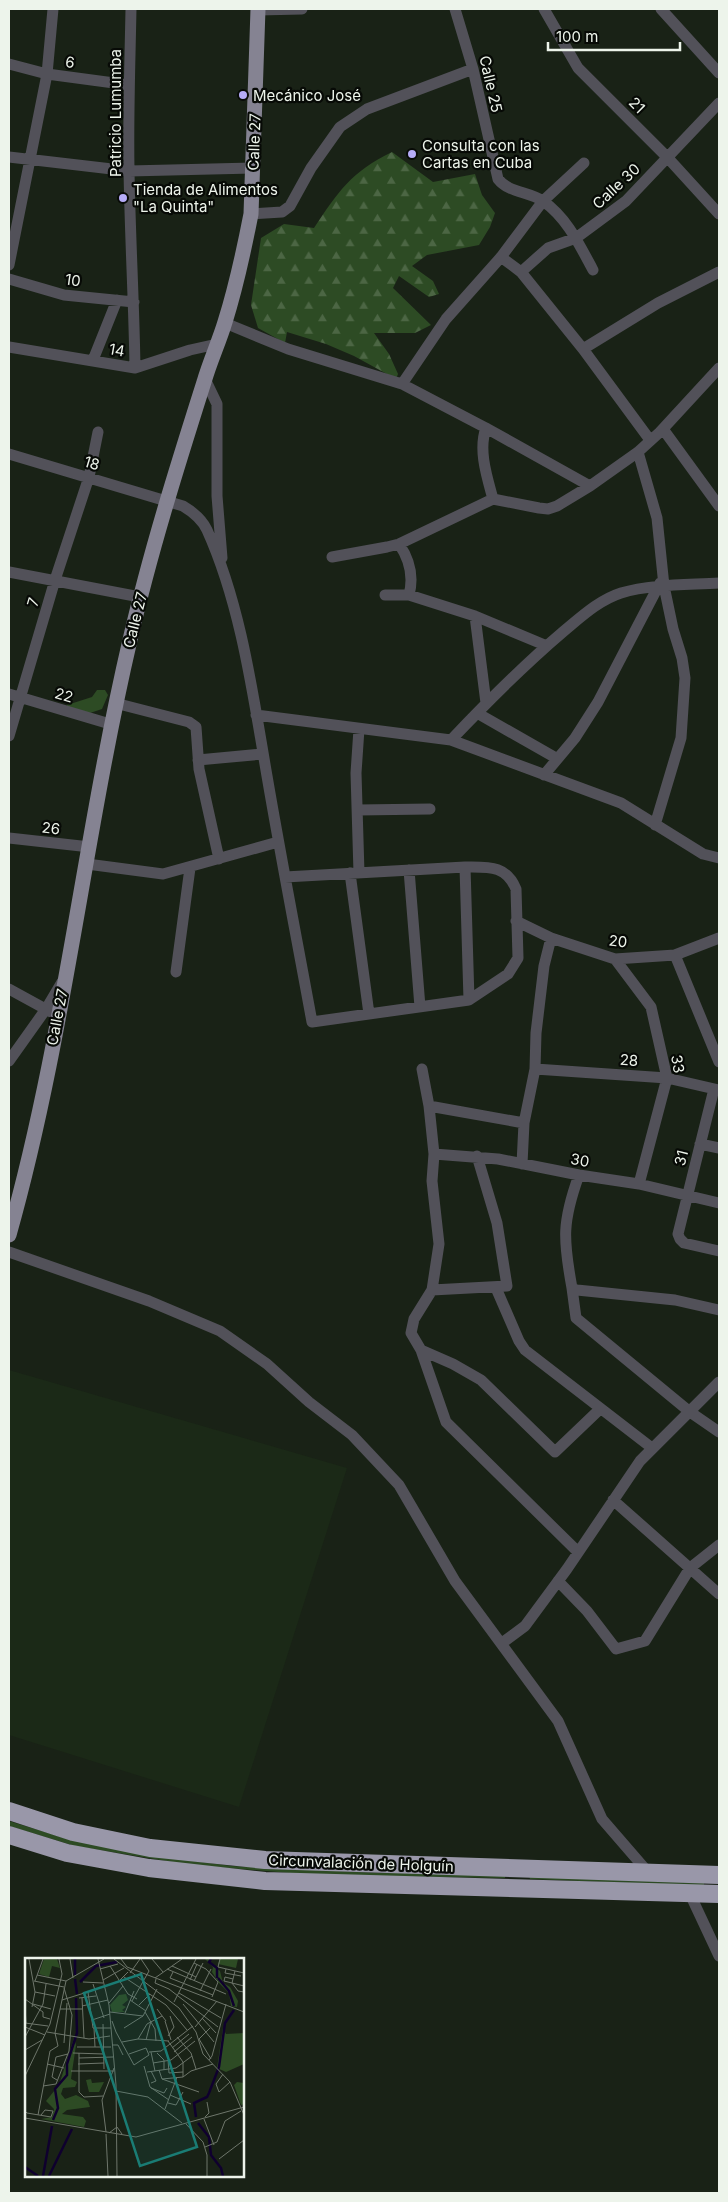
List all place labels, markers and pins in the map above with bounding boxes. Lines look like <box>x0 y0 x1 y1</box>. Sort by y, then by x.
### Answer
place label: Mecánico José <box>253 86 361 105</box>
marker: Mecánico José <box>237 89 249 101</box>
place label: Consulta con las Cartas en Cuba <box>422 136 540 172</box>
marker: Consulta con las Cartas en Cuba <box>406 148 418 160</box>
place label: Tienda de Alimentos "La Quinta" <box>133 180 278 216</box>
marker: Tienda de Alimentos "La Quinta" <box>117 192 129 204</box>

